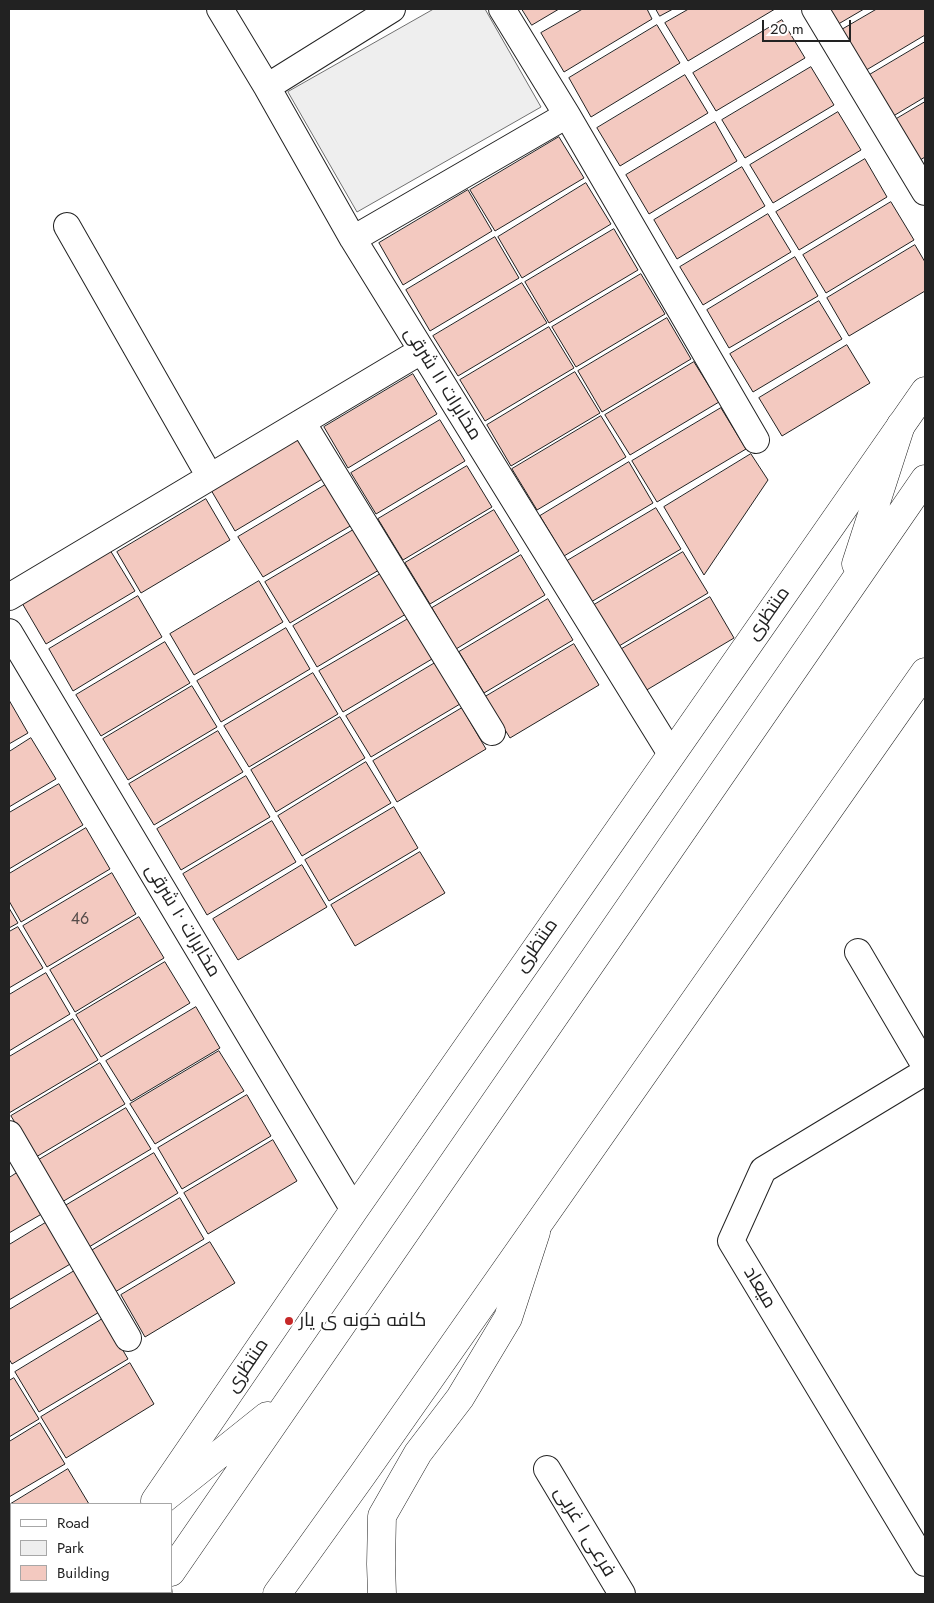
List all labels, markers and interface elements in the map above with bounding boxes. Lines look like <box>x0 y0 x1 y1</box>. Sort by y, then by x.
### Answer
scale bar <box>764 10 853 42</box>
text: 20 m <box>770 18 804 40</box>
street label: مخابرات ۱۱ شرقی <box>398 323 486 445</box>
street label: منتظری <box>742 583 796 645</box>
street label: مخابرات ۱۰ شرقی <box>139 860 225 982</box>
house number: 46 <box>71 910 89 930</box>
street label: منتظری <box>510 915 564 977</box>
street label: میعاد <box>738 1263 780 1313</box>
place label: کافه خونه ی یار <box>299 1310 426 1332</box>
marker: کافه خونه ی یار <box>283 1315 295 1327</box>
street label: منتظری <box>222 1335 274 1397</box>
street label: فرعی ۱ غربی <box>548 1483 620 1581</box>
legend <box>10 1503 172 1593</box>
text: Road <box>57 1512 89 1534</box>
text: Park <box>57 1537 84 1559</box>
text: Building <box>57 1562 109 1584</box>

